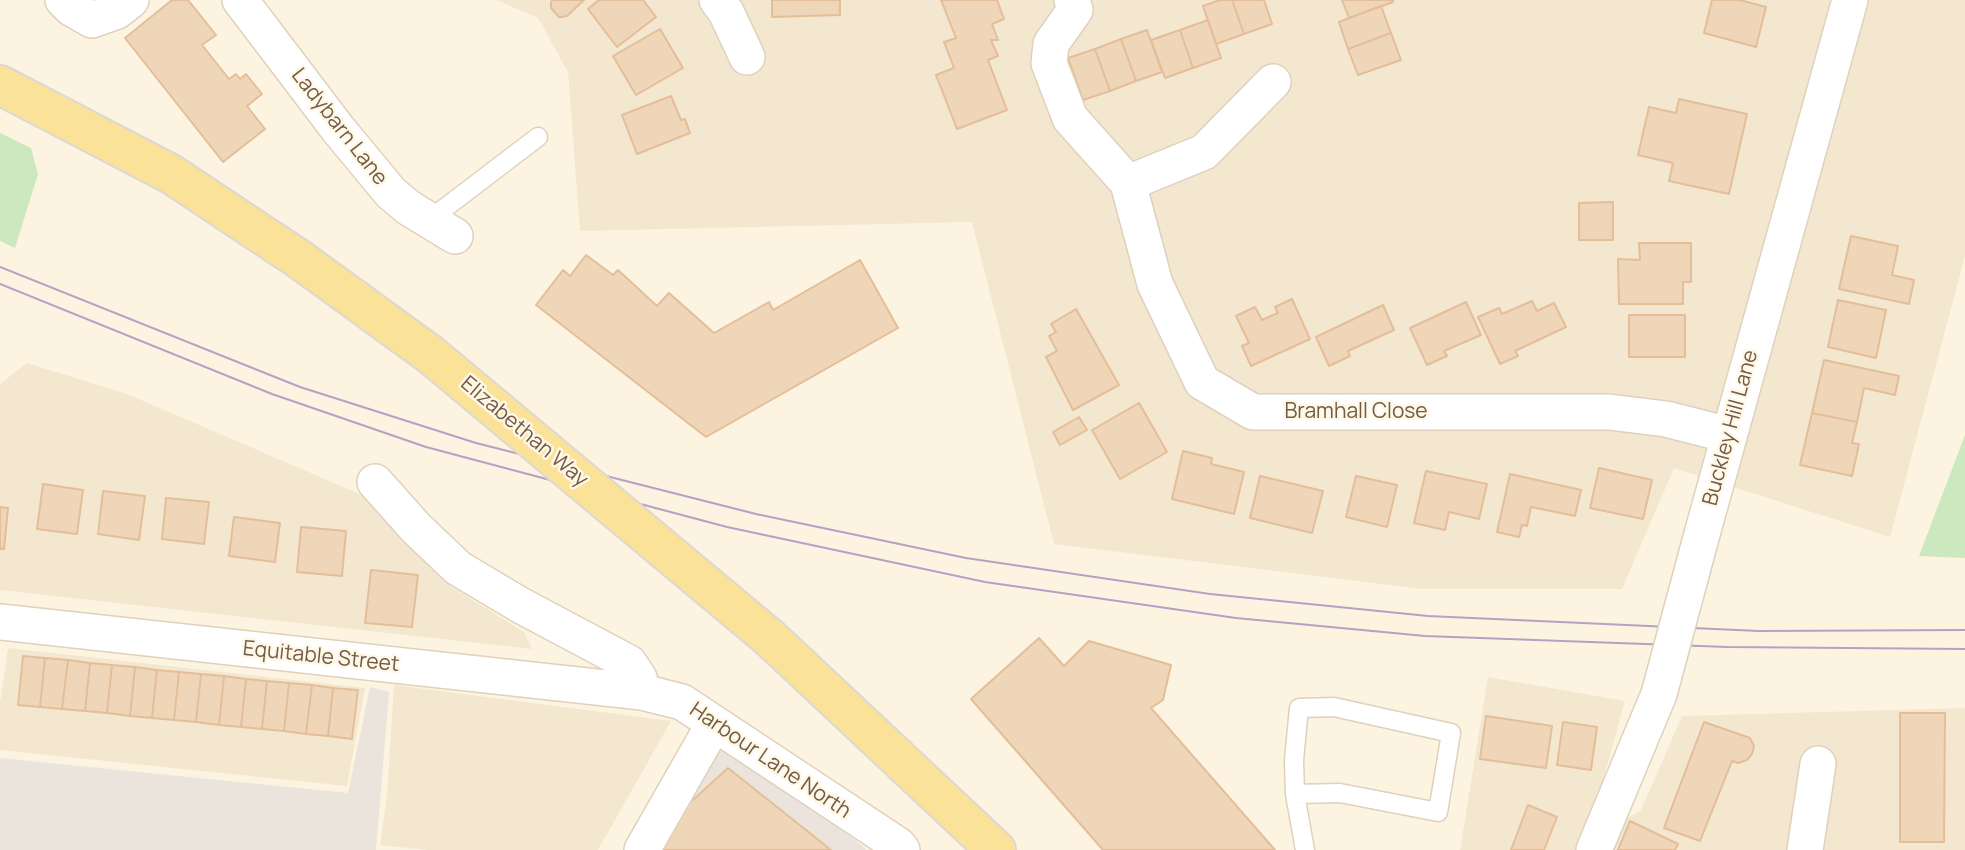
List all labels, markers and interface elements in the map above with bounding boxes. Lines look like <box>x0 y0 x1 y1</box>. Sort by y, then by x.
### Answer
street label: Ladybarn Lane <box>286 64 392 190</box>
street label: Buckley Hill Lane <box>1698 347 1764 509</box>
street label: Elizabethan Way <box>455 371 593 493</box>
street label: Bramhall Close <box>1284 399 1428 425</box>
street label: Equitable Street <box>241 636 401 678</box>
street label: Harbour Lane North <box>685 698 855 824</box>

